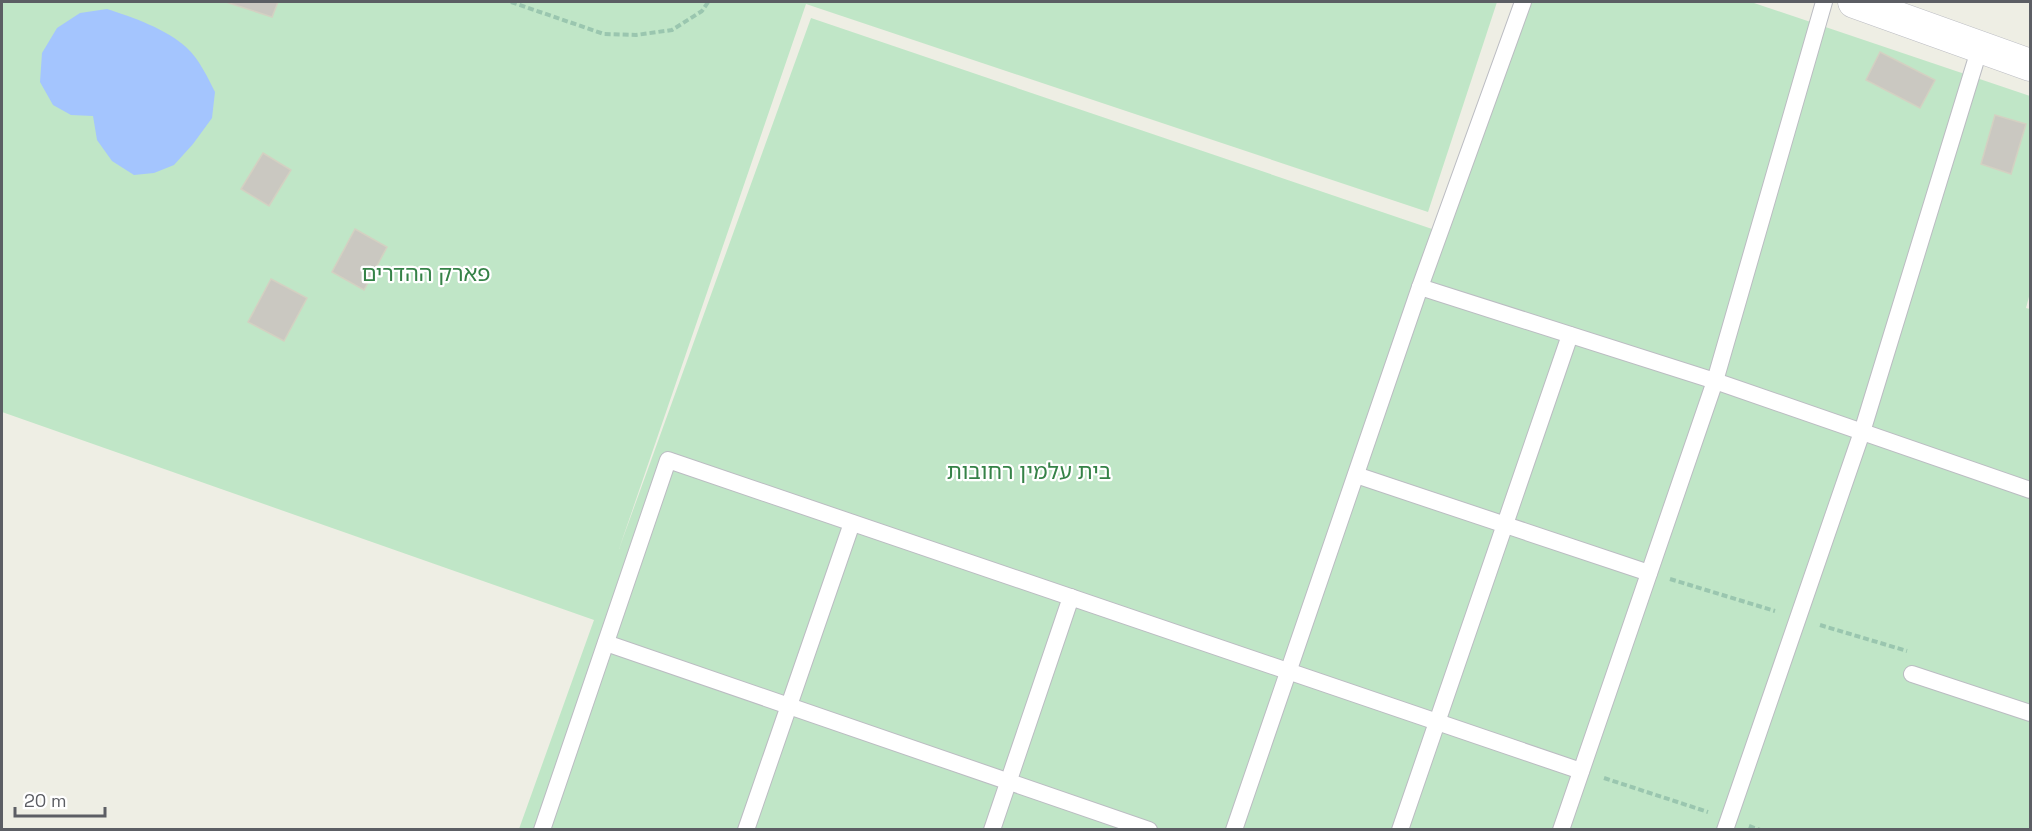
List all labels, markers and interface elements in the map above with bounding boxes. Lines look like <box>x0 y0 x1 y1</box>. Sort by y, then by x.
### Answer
park label: פארק ההדרים <box>361 259 491 287</box>
park label: בית עלמין רחובות <box>947 457 1111 485</box>
scale bar <box>15 780 105 818</box>
text: 20 m <box>24 789 67 812</box>

